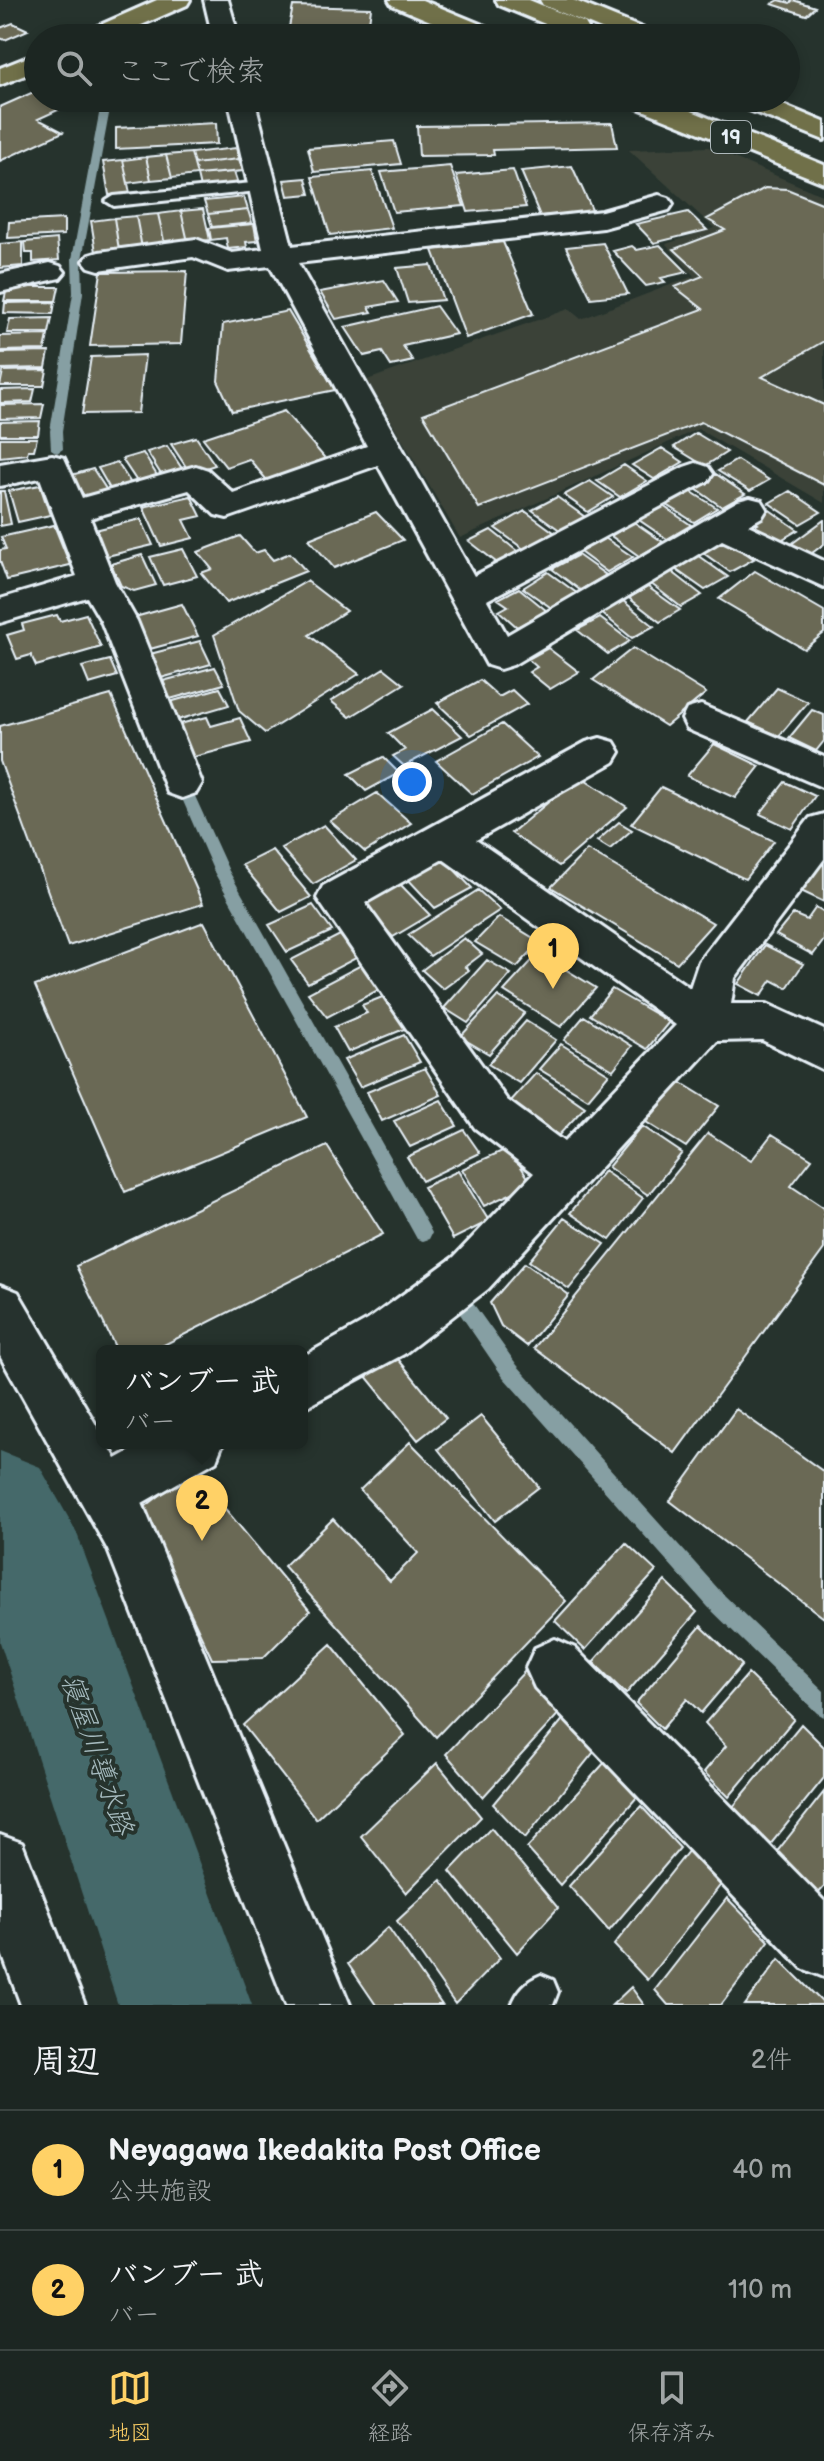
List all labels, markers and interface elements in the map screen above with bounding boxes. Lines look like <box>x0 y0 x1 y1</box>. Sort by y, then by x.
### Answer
search box <box>24 24 800 112</box>
icon: search <box>52 46 96 90</box>
text: ここで検索 <box>116 54 266 90</box>
road number: 19 <box>711 121 751 153</box>
your location <box>392 762 432 802</box>
pin: 1 <box>527 923 579 989</box>
popup <box>96 1345 308 1449</box>
text: バンブー 武 <box>124 1364 280 1400</box>
text: バー <box>124 1407 176 1438</box>
pin: 2 <box>176 1475 228 1541</box>
water label: 寝屋川導水路 <box>54 1670 140 1841</box>
text: 周辺 <box>32 2041 100 2082</box>
text: 2件 <box>751 2045 792 2076</box>
text: Neyagawa Ikedakita Post Office <box>108 2133 541 2169</box>
text: 1 <box>53 2155 63 2186</box>
text: 40 m <box>732 2155 792 2186</box>
text: 公共施設 <box>108 2176 212 2207</box>
text: バンブー 武 <box>108 2257 264 2293</box>
text: 2 <box>50 2275 66 2306</box>
text: 110 m <box>728 2275 792 2306</box>
text: バー <box>108 2300 160 2331</box>
tab: 地図 <box>108 2366 152 2447</box>
tab: 経路 <box>368 2366 412 2447</box>
tab: 保存済み <box>628 2366 716 2447</box>

